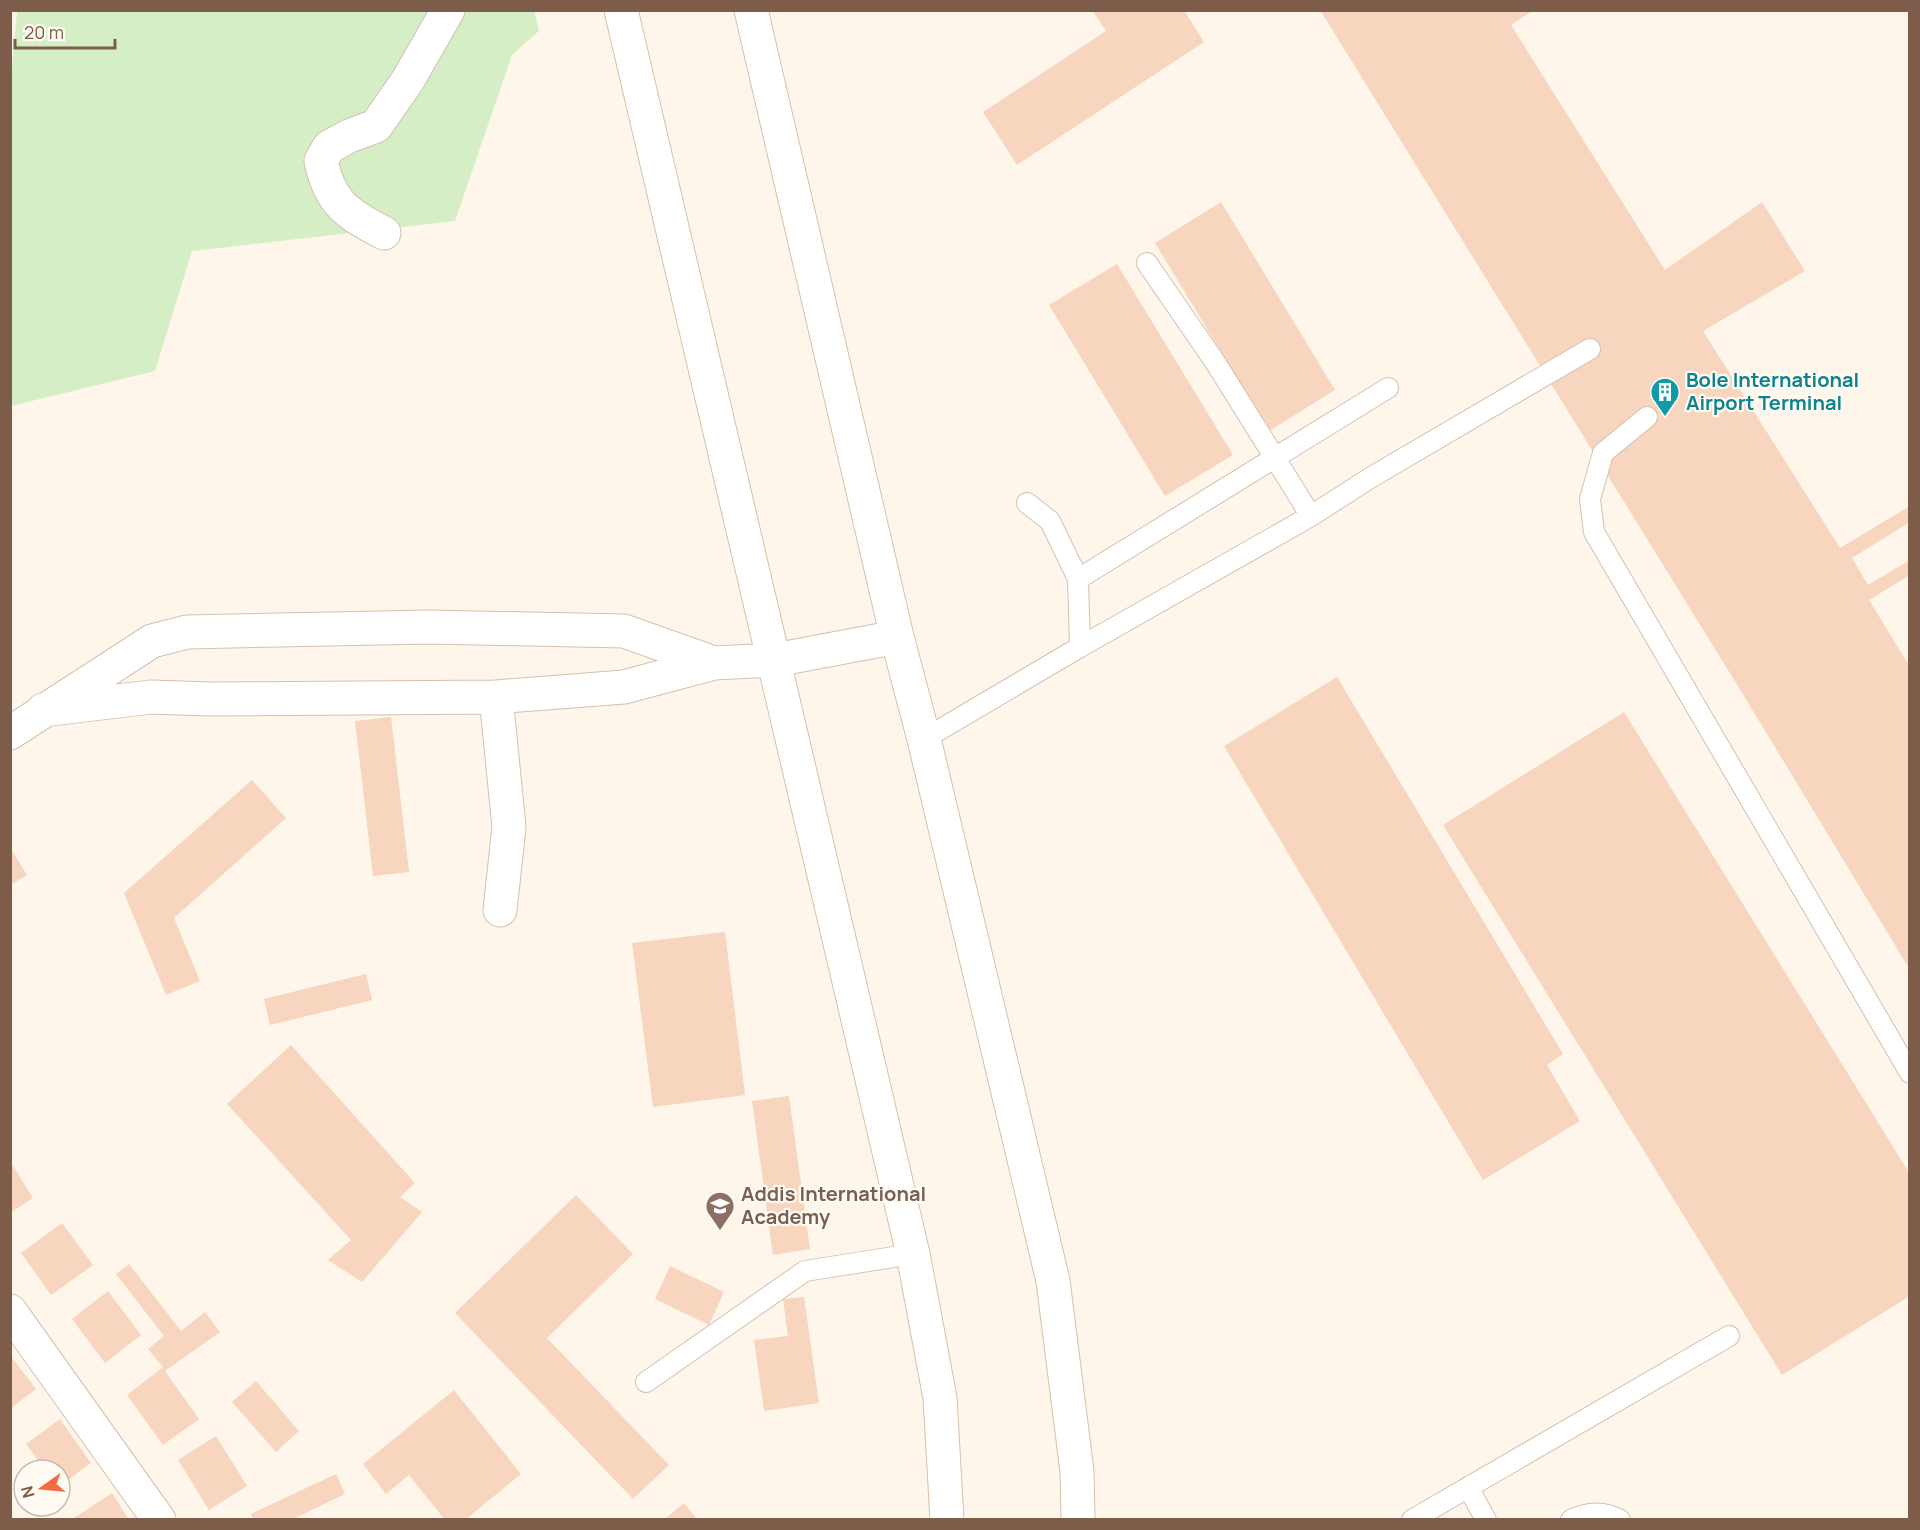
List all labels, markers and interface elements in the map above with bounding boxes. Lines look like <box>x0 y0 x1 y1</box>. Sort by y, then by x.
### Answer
scale bar <box>15 12 116 50</box>
text: 20 m <box>24 20 64 44</box>
place label: Bole International Airport Terminal <box>1686 366 1859 416</box>
building icon: Bole International Airport Terminal <box>1649 376 1681 418</box>
place label: Addis International Academy <box>741 1180 926 1230</box>
school or university icon: Addis International Academy <box>704 1190 736 1232</box>
north arrow <box>12 1458 72 1518</box>
text: N <box>15 1483 40 1500</box>

